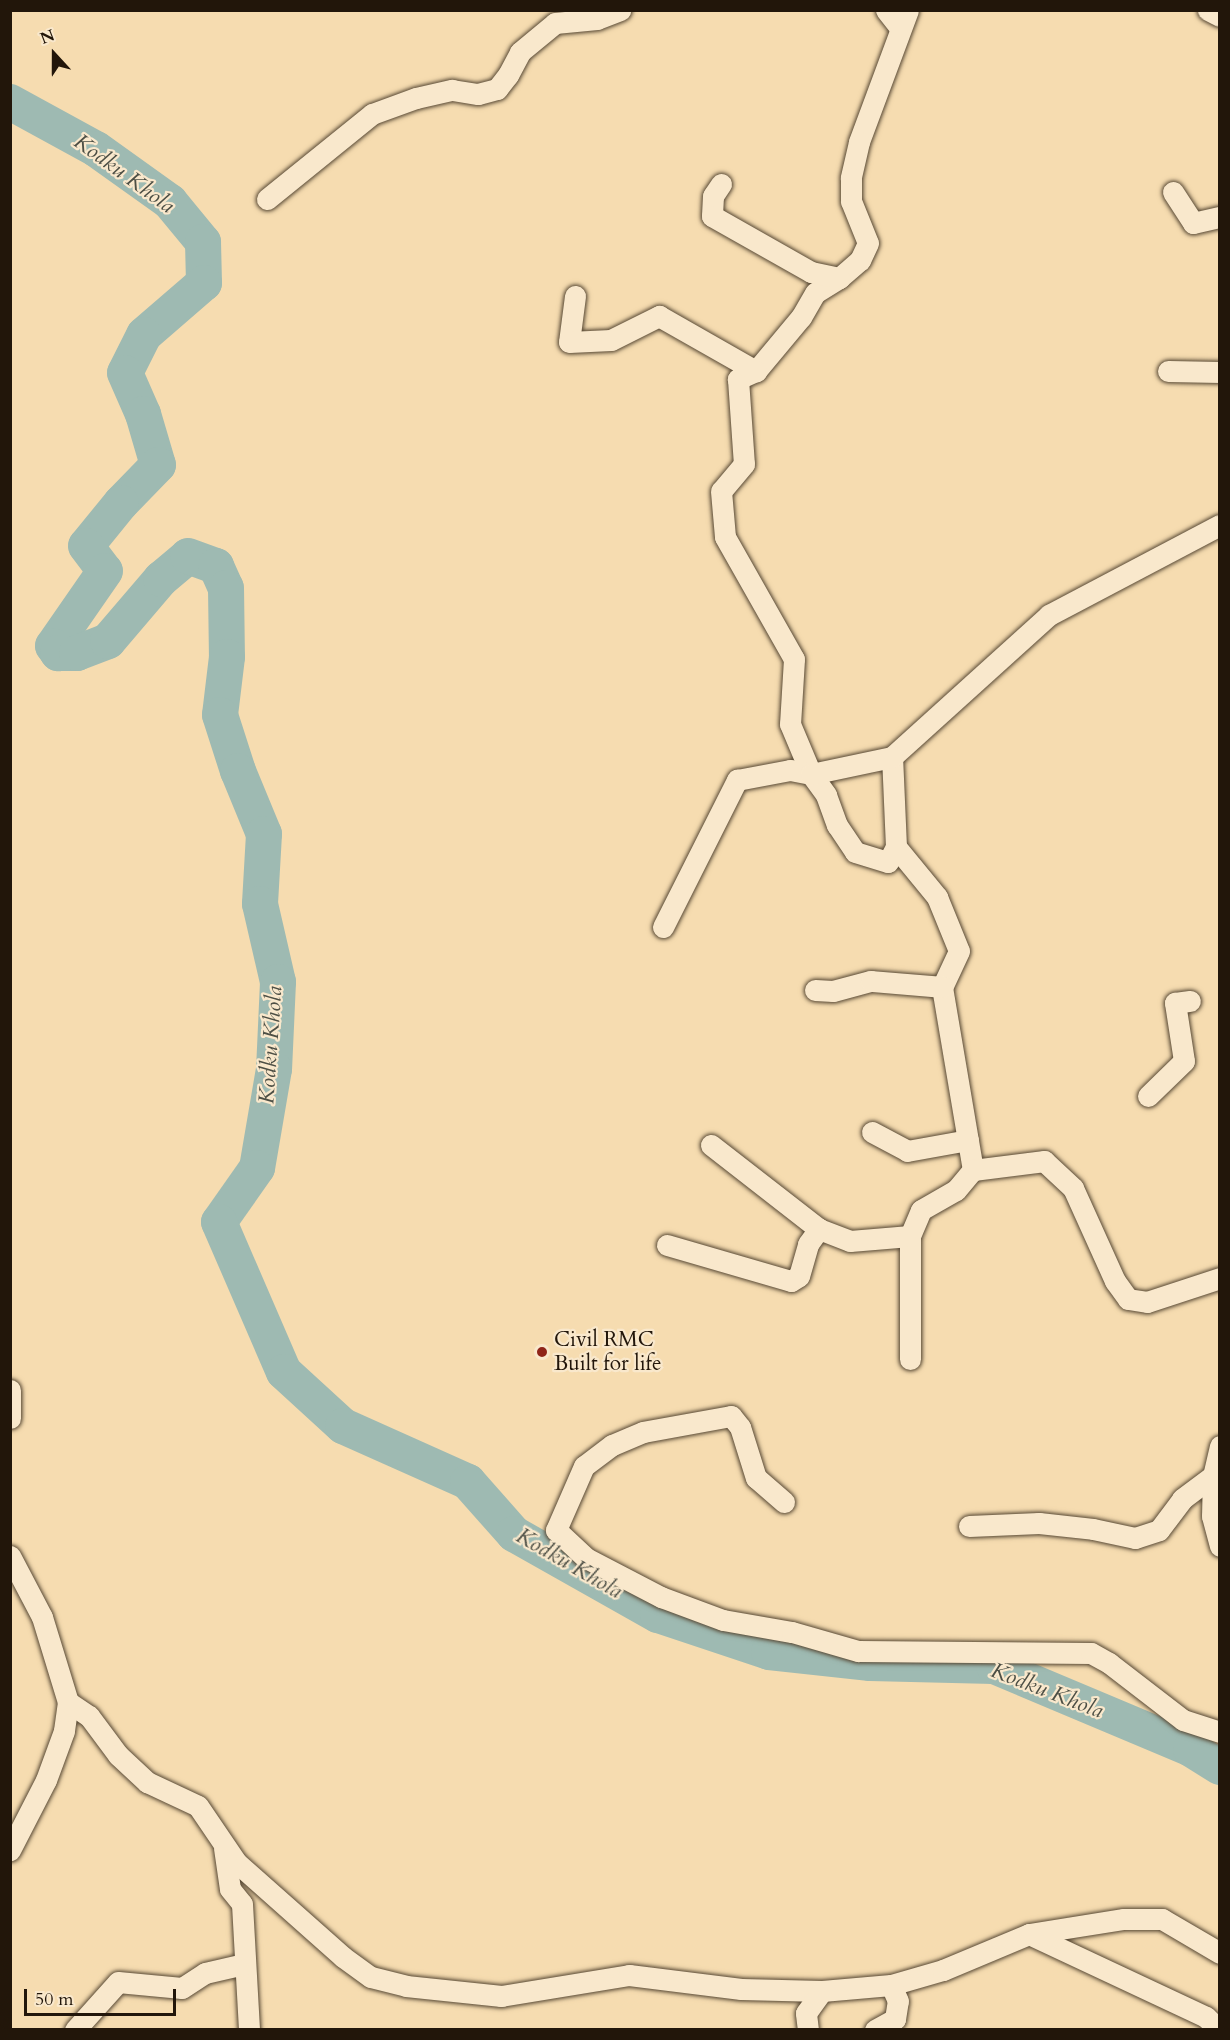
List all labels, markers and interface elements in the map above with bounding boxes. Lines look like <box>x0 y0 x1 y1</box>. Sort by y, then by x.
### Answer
north arrow <box>24 24 84 84</box>
text: N <box>37 24 58 50</box>
water label: Kodku Khola <box>68 129 180 219</box>
water label: Kodku Khola <box>254 985 288 1105</box>
place label: Civil RMC Built for life <box>554 1327 662 1377</box>
marker: Civil RMC Built for life <box>535 1345 549 1359</box>
water label: Kodku Khola <box>511 1523 627 1605</box>
water label: Kodku Khola <box>987 1658 1107 1724</box>
scale bar <box>27 1977 178 2015</box>
text: 50 m <box>35 1987 74 2012</box>

